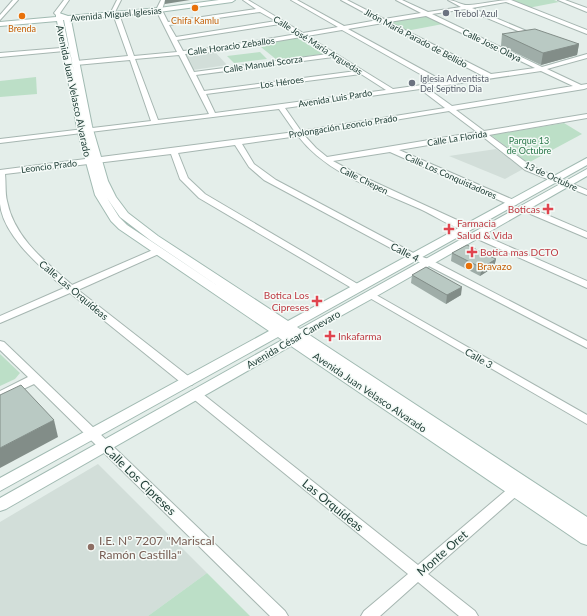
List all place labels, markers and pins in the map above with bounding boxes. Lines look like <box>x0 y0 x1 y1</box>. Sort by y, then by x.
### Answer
marker: Chifa Kamlu <box>190 3 200 13</box>
marker: Trebol Azul <box>441 8 451 18</box>
place label: Trebol Azul <box>454 8 498 19</box>
marker: Brenda <box>17 11 27 21</box>
place label: Chifa Kamlu <box>171 15 219 26</box>
place label: Brenda <box>8 23 36 34</box>
place label: Iglesia Adventista Del Septino Dia <box>420 73 489 94</box>
marker: Iglesia Adventista Del Septino Dia <box>407 78 417 88</box>
place label: Boticas <box>508 203 540 215</box>
marker: Boticas <box>543 204 553 214</box>
place label: Farmacia Salud & Vida <box>457 217 513 241</box>
marker: Farmacia Salud & Vida <box>444 224 454 234</box>
place label: Botica mas DCTO <box>480 246 558 258</box>
marker: Botica mas DCTO <box>467 247 477 257</box>
place label: Bravazo <box>477 260 512 272</box>
marker: Bravazo <box>464 261 474 271</box>
place label: Botica Los Cipreses <box>264 289 309 313</box>
marker: Botica Los Cipreses <box>312 296 322 306</box>
place label: Inkafarma <box>338 330 382 342</box>
marker: Inkafarma <box>325 331 335 341</box>
place label: I.E. N° 7207 "Mariscal Ramón Castilla" <box>99 533 215 562</box>
marker: I.E. N° 7207 "Mariscal Ramón Castilla" <box>86 542 96 552</box>

